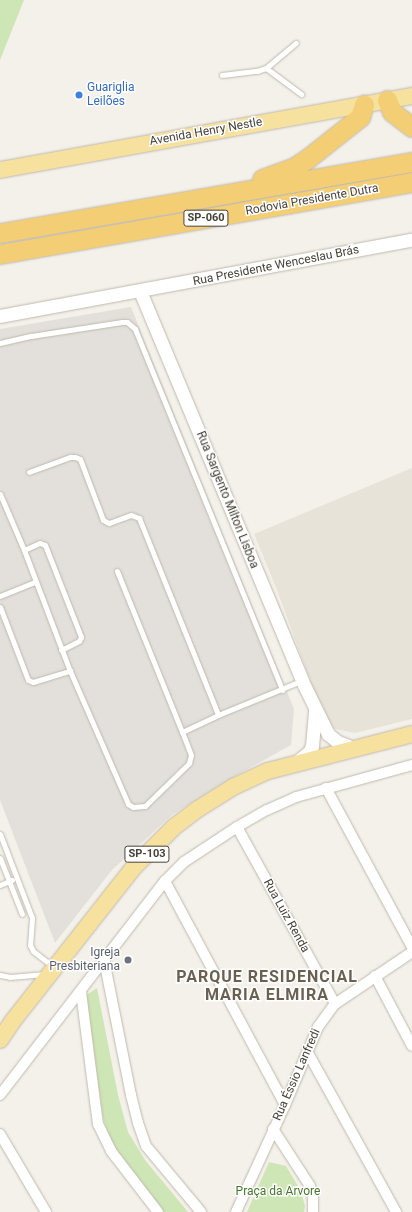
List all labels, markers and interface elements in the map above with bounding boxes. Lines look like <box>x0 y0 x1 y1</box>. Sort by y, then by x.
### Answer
place label: Guariglia Leilões <box>87 81 134 109</box>
marker: Guariglia Leilões <box>74 90 84 100</box>
street label: Avenida Henry Nestle <box>149 115 263 149</box>
street label: Rodovia Presidente Dutra <box>244 181 380 219</box>
road number: SP-060 <box>183 209 229 227</box>
street label: Rua Presidente Wenceslau Brás <box>192 243 360 289</box>
street label: Rua Sargento Milton Lisboa <box>193 429 261 571</box>
road number: SP-103 <box>124 845 170 863</box>
street label: Rua Luiz Renda <box>260 877 312 955</box>
place label: Igreja Presbiteriana <box>49 946 120 974</box>
marker: Igreja Presbiteriana <box>123 955 133 965</box>
district label: PARQUE RESIDENCIAL MARIA ELMIRA <box>176 967 358 1005</box>
street label: Rua Éssio Lanfredi <box>270 1027 324 1123</box>
park label: Praça da Arvore <box>236 1185 320 1199</box>

